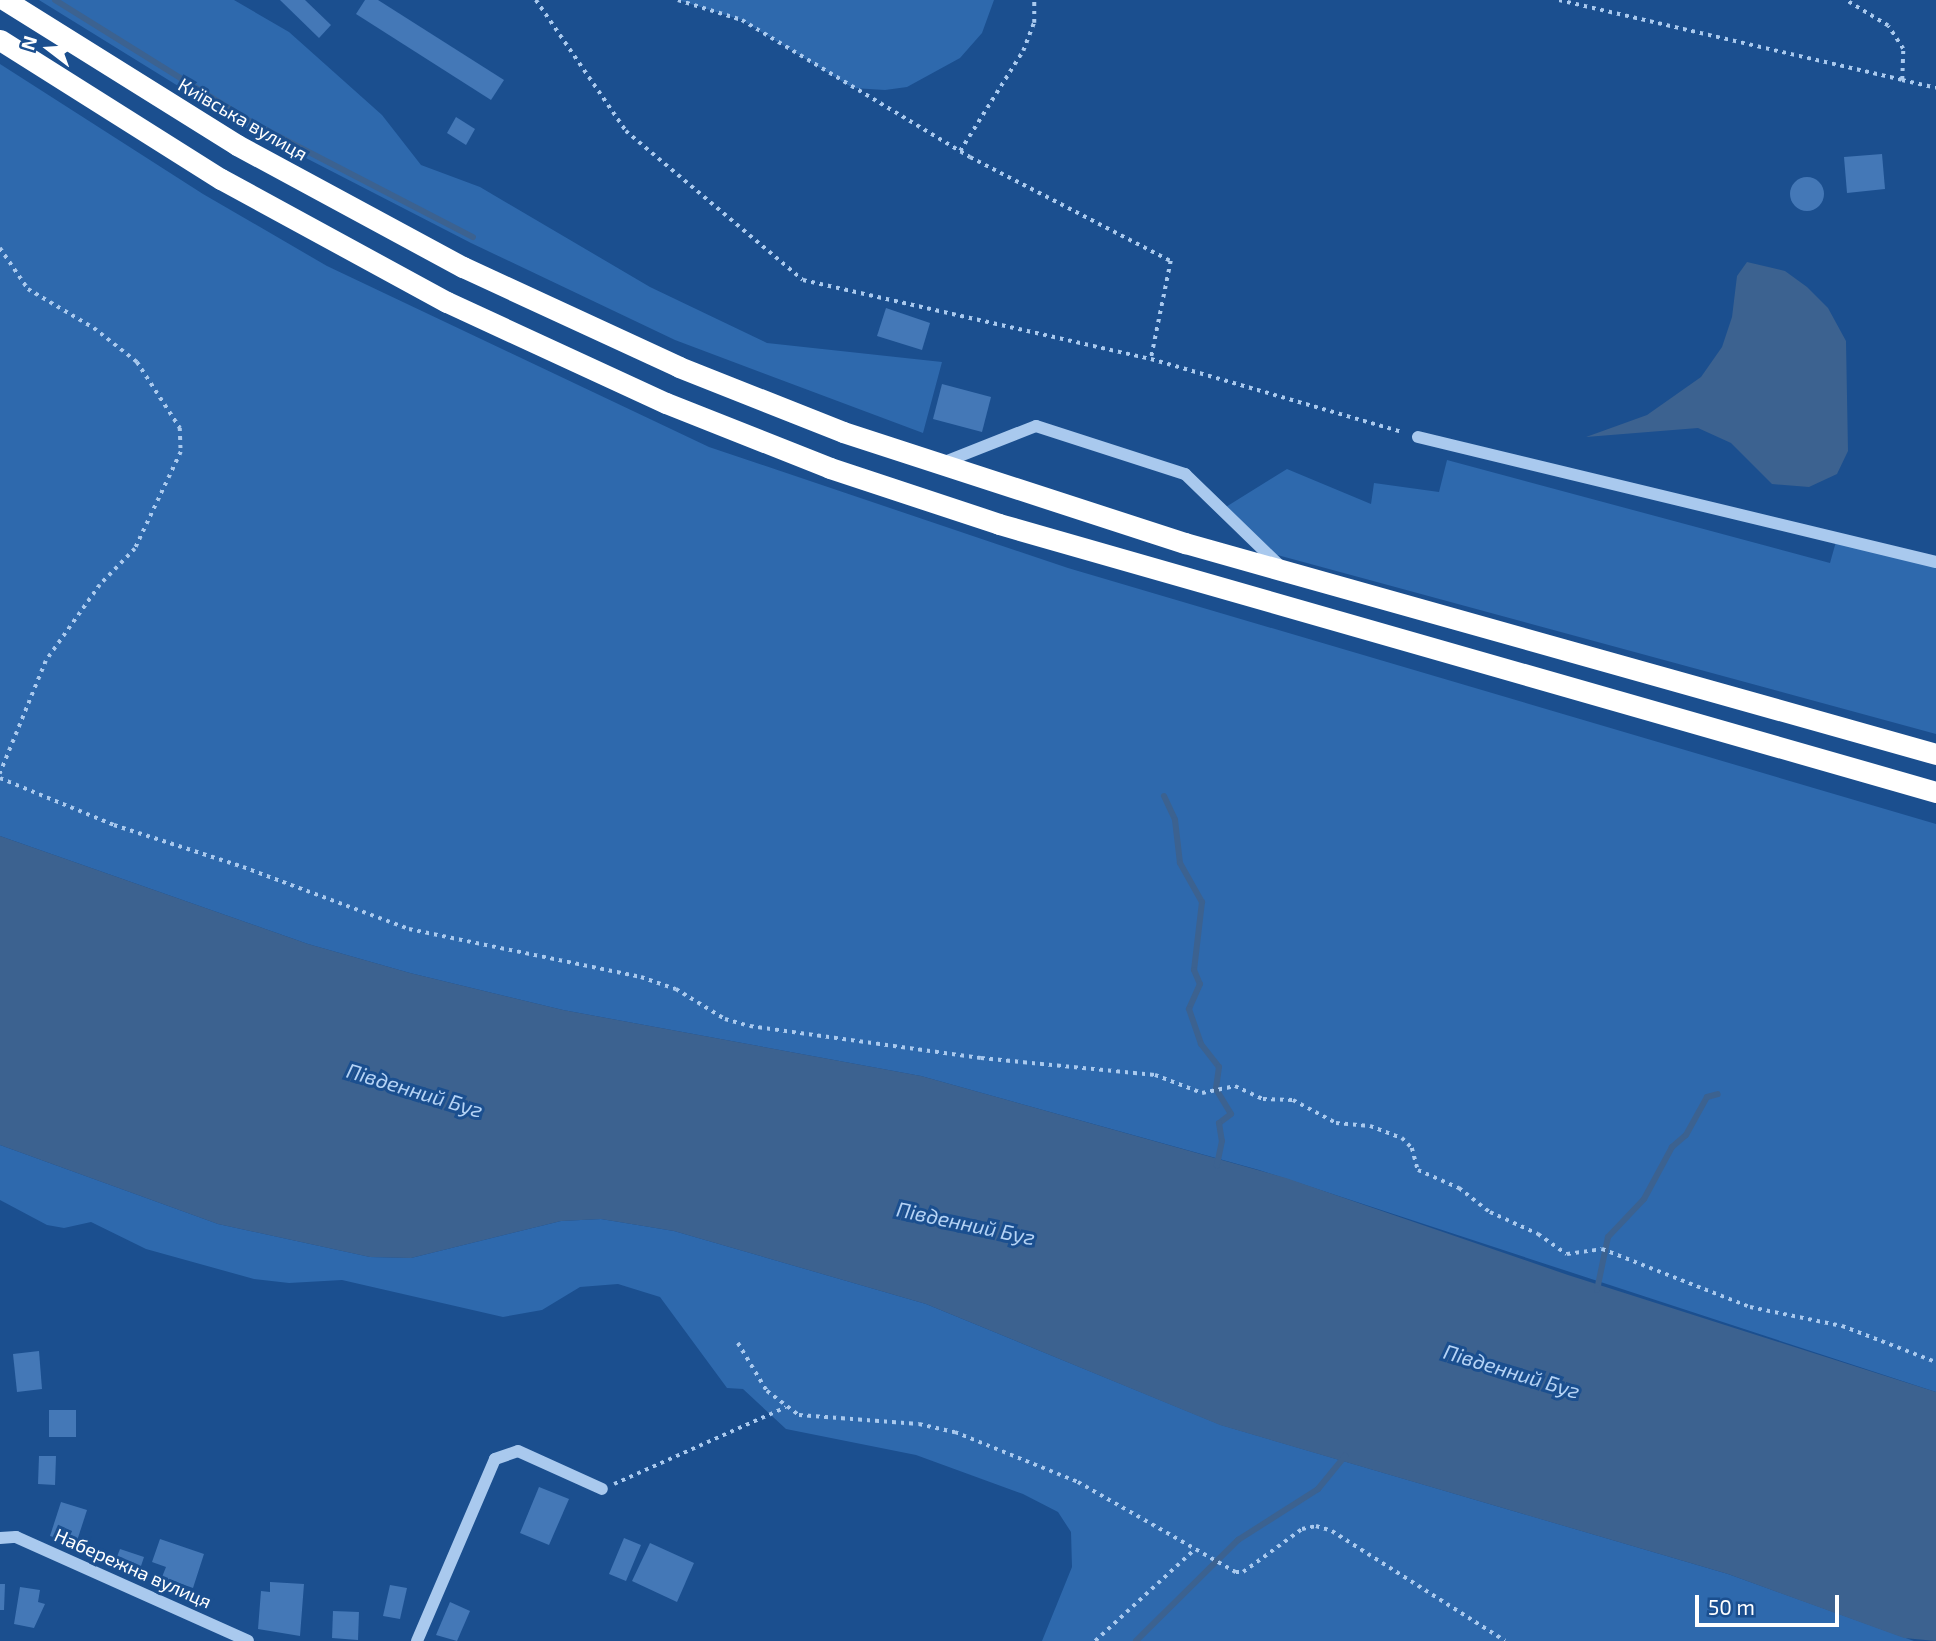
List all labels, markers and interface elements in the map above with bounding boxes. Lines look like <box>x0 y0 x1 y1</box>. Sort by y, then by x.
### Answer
north arrow <box>14 14 84 84</box>
text: N <box>15 33 41 53</box>
street label: Київська вулиця <box>174 73 312 165</box>
water label: Південний Буг <box>344 1057 486 1123</box>
water label: Південний Буг <box>894 1196 1038 1250</box>
water label: Південний Буг <box>1441 1338 1583 1404</box>
street label: Набережна вулиця <box>51 1523 215 1613</box>
scale bar <box>1698 1582 1842 1626</box>
text: 50 m <box>1708 1594 1755 1619</box>

